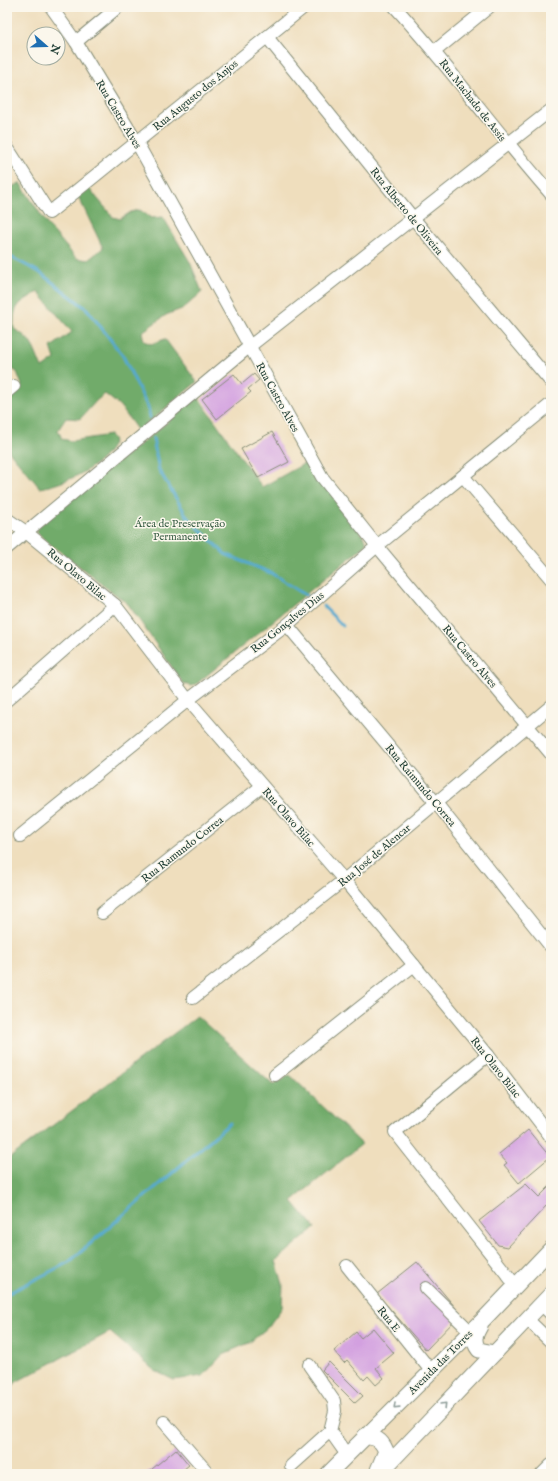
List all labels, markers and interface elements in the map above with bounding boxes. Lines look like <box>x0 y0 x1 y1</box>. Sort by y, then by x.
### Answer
north arrow <box>26 26 66 66</box>
text: N <box>46 41 63 56</box>
street label: Rua Machado de Assis <box>436 56 509 145</box>
street label: Rua Augusto dos Anjos <box>150 57 241 134</box>
street label: Rua Castro Alves <box>92 78 144 152</box>
street label: Rua Alberto de Oliveira <box>367 165 446 258</box>
street label: Rua Castro Alves <box>252 360 302 435</box>
park label: Área de Preservação Permanente <box>134 517 225 544</box>
street label: Rua Olavo Bilac <box>44 546 109 604</box>
street label: Rua Gonçalves Dias <box>248 589 327 657</box>
street label: Rua Castro Alves <box>439 622 500 691</box>
street label: Rua Raimundo Correa <box>382 742 459 830</box>
street label: Rua Olavo Bilac <box>259 785 318 850</box>
street label: Rua Ramundo Correa <box>139 813 227 886</box>
street label: Rua José de Alencar <box>335 821 414 890</box>
street label: Rua Olavo Bilac <box>467 1034 524 1101</box>
street label: Rua E <box>374 1304 403 1336</box>
street label: Avenida das Torres <box>405 1327 476 1399</box>
one-way arrow <box>393 1402 401 1409</box>
one-way arrow <box>440 1402 447 1410</box>

